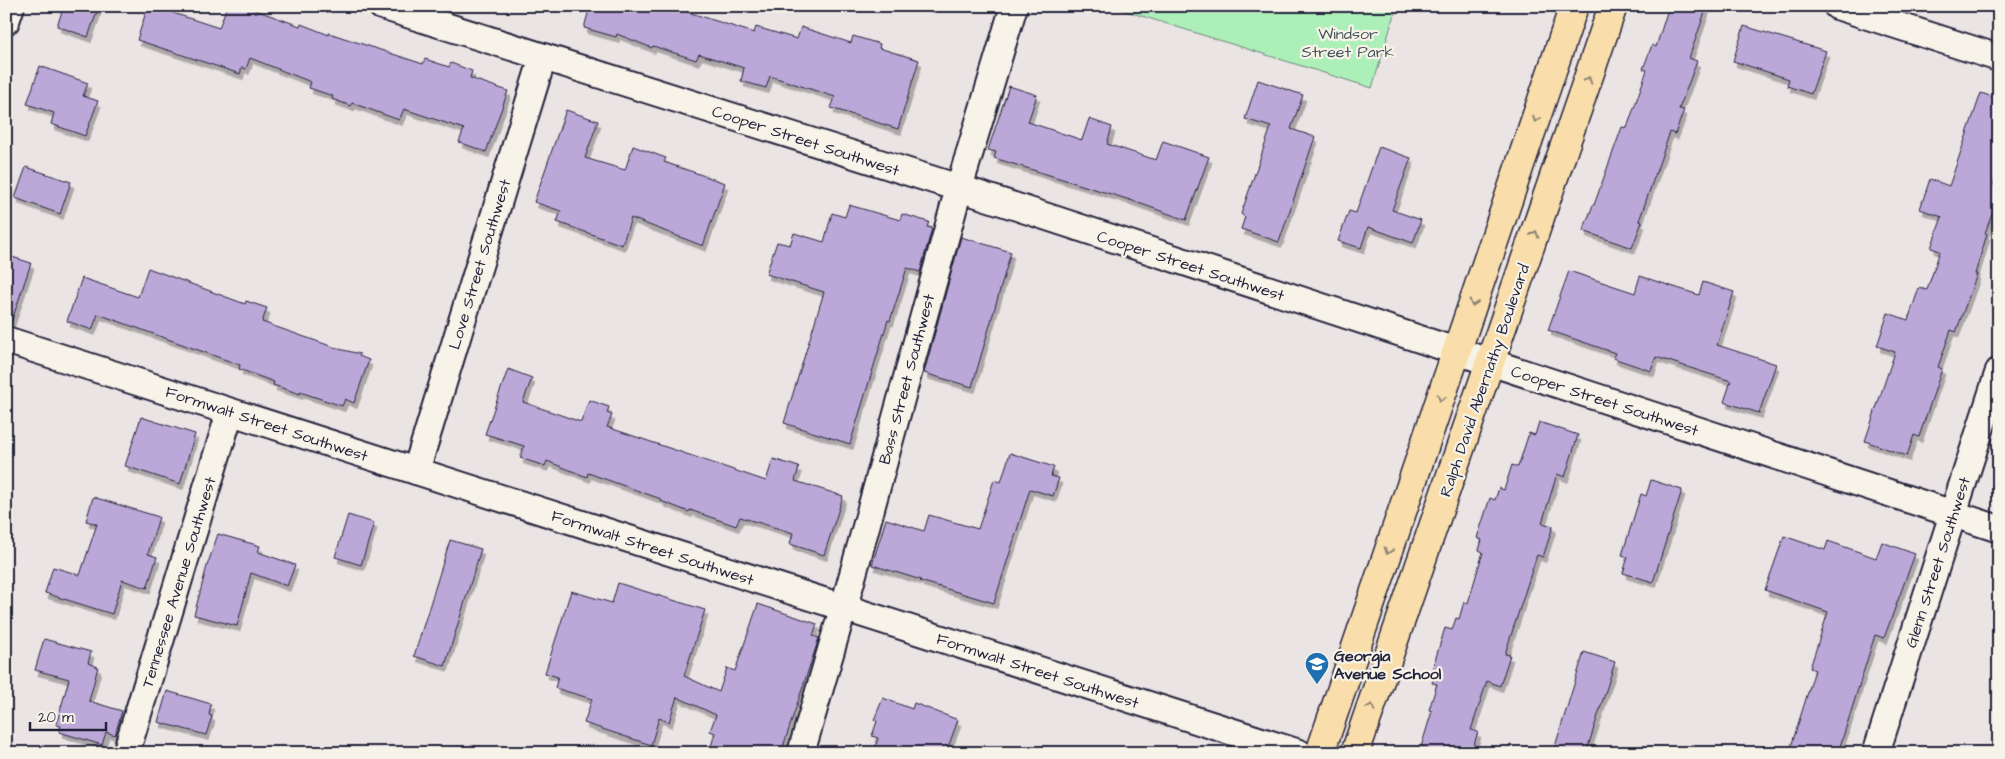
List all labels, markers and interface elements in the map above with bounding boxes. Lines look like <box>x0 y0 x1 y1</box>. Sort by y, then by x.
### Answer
park label: Windsor Street Park <box>1302 23 1395 63</box>
one-way arrow <box>1582 76 1592 85</box>
street label: Cooper Street Southwest <box>709 100 903 182</box>
one-way arrow <box>1532 114 1542 122</box>
street label: Love Street Southwest <box>444 176 517 352</box>
street label: Cooper Street Southwest <box>1094 225 1288 307</box>
one-way arrow <box>1529 230 1539 238</box>
street label: Ralph David Abernathy Boulevard <box>1435 261 1536 500</box>
street label: Bass Street Southwest <box>874 291 940 467</box>
one-way arrow <box>1468 298 1478 307</box>
street label: Cooper Street Southwest <box>1508 360 1702 442</box>
street label: Formwalt Street Southwest <box>163 381 371 467</box>
one-way arrow <box>1436 393 1446 401</box>
street label: Tennessee Avenue Southwest <box>136 474 222 690</box>
street label: Glenn Street Southwest <box>1900 474 1976 651</box>
street label: Formwalt Street Southwest <box>549 505 757 591</box>
one-way arrow <box>1384 547 1394 555</box>
street label: Formwalt Street Southwest <box>934 628 1142 714</box>
place label: Georgia Avenue School <box>1334 645 1442 685</box>
school or university icon: Georgia Avenue School <box>1304 651 1330 685</box>
scale bar <box>30 699 106 731</box>
one-way arrow <box>1365 703 1375 711</box>
text: 20 m <box>38 707 74 728</box>

